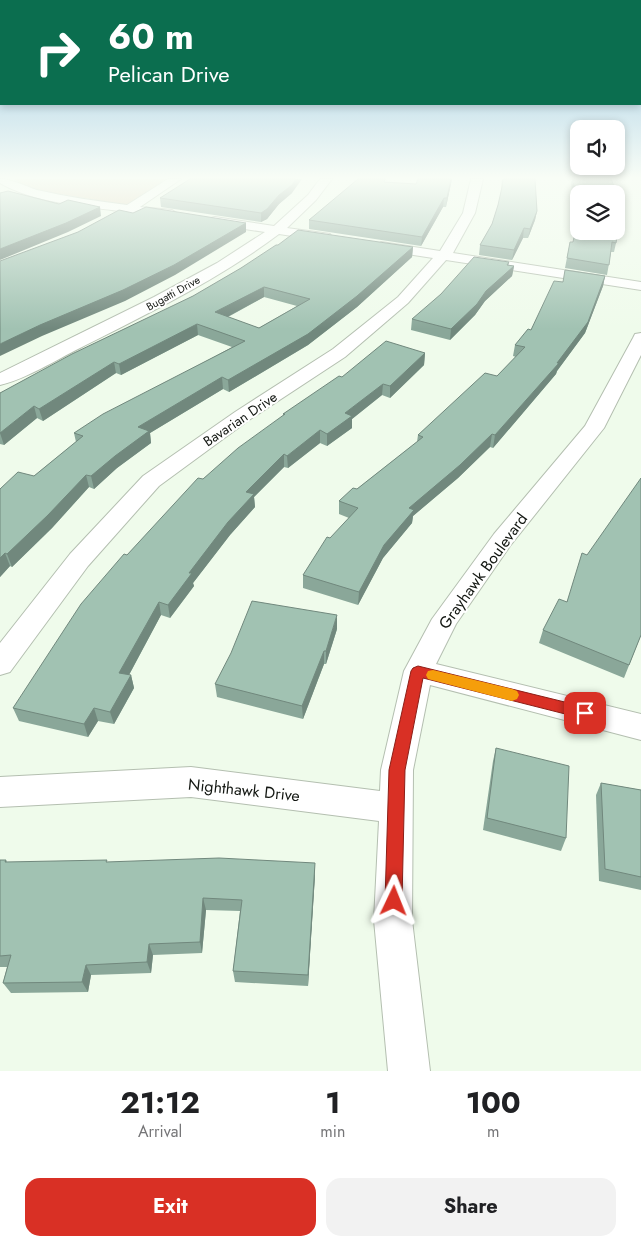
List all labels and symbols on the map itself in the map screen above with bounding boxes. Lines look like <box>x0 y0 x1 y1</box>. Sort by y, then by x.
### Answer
street label: Bugatti Drive <box>143 271 203 314</box>
street label: Bavarian Drive <box>199 387 281 451</box>
street label: Grayhawk Boulevard <box>433 508 533 634</box>
pin <box>564 692 606 734</box>
street label: Nighthawk Drive <box>187 773 301 807</box>
position arrow <box>367 874 419 926</box>

